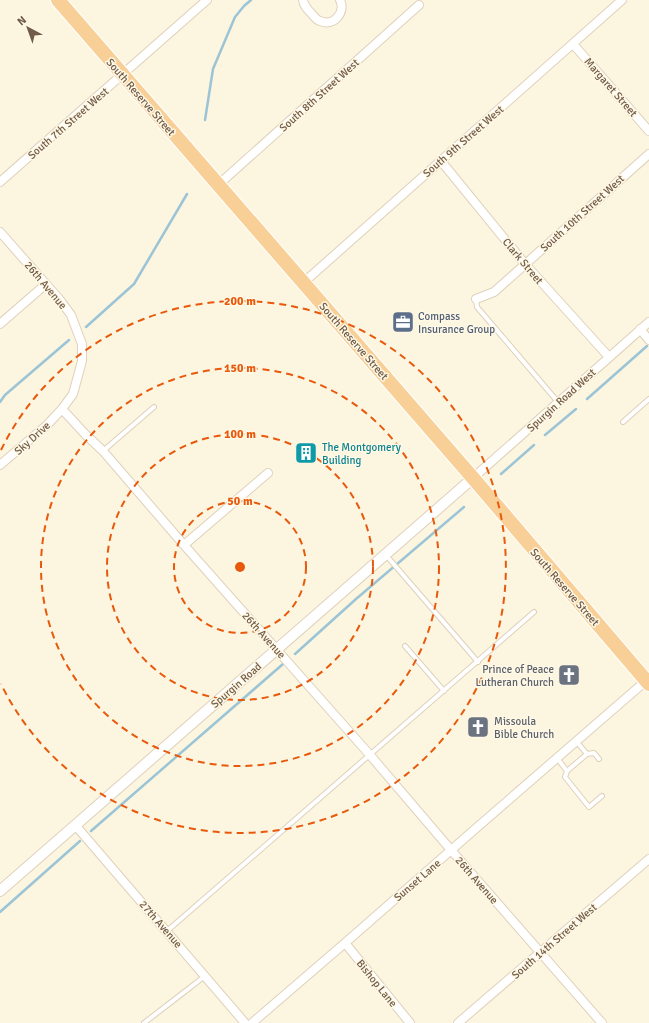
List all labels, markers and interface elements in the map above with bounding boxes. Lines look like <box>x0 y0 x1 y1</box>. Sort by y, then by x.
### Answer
north arrow <box>8 8 48 48</box>
text: N <box>15 13 29 28</box>
street label: Margaret Street <box>581 55 640 120</box>
street label: South Reserve Street <box>103 56 178 139</box>
street label: South 8th Street West <box>277 56 362 134</box>
street label: South 7th Street West <box>25 85 111 162</box>
street label: South 9th Street West <box>420 103 506 180</box>
street label: South 10th Street West <box>538 172 627 254</box>
street label: Clark Street <box>500 236 546 287</box>
street label: 26th Avenue <box>22 259 69 312</box>
text: 200 m <box>224 294 256 309</box>
street label: South Reserve Street <box>316 300 391 383</box>
office icon: Compass Insurance Group <box>390 309 416 335</box>
place label: Compass Insurance Group <box>418 310 495 336</box>
text: 150 m <box>224 361 256 376</box>
street label: Spurgin Road West <box>524 366 599 435</box>
street label: Sky Drive <box>12 419 53 458</box>
text: 100 m <box>224 427 256 442</box>
building icon: The Montgomery Building <box>293 440 319 466</box>
place label: The Montgomery Building <box>322 441 402 467</box>
text: 50 m <box>227 494 253 509</box>
street label: South Reserve Street <box>527 546 602 629</box>
centre of rings <box>233 560 247 574</box>
street label: 26th Avenue <box>239 609 288 661</box>
street label: Spurgin Road <box>208 660 264 711</box>
church icon: Prince of Peace Lutheran Church <box>556 662 582 688</box>
place label: Prince of Peace Lutheran Church <box>476 663 554 689</box>
church icon: Missoula Bible Church <box>465 714 491 740</box>
place label: Missoula Bible Church <box>494 715 554 741</box>
street label: 26th Avenue <box>453 854 501 907</box>
street label: Sunset Lane <box>391 857 443 904</box>
street label: 27th Avenue <box>137 898 185 951</box>
street label: South 14th Street West <box>509 901 600 982</box>
street label: Bishop Lane <box>354 957 400 1010</box>

